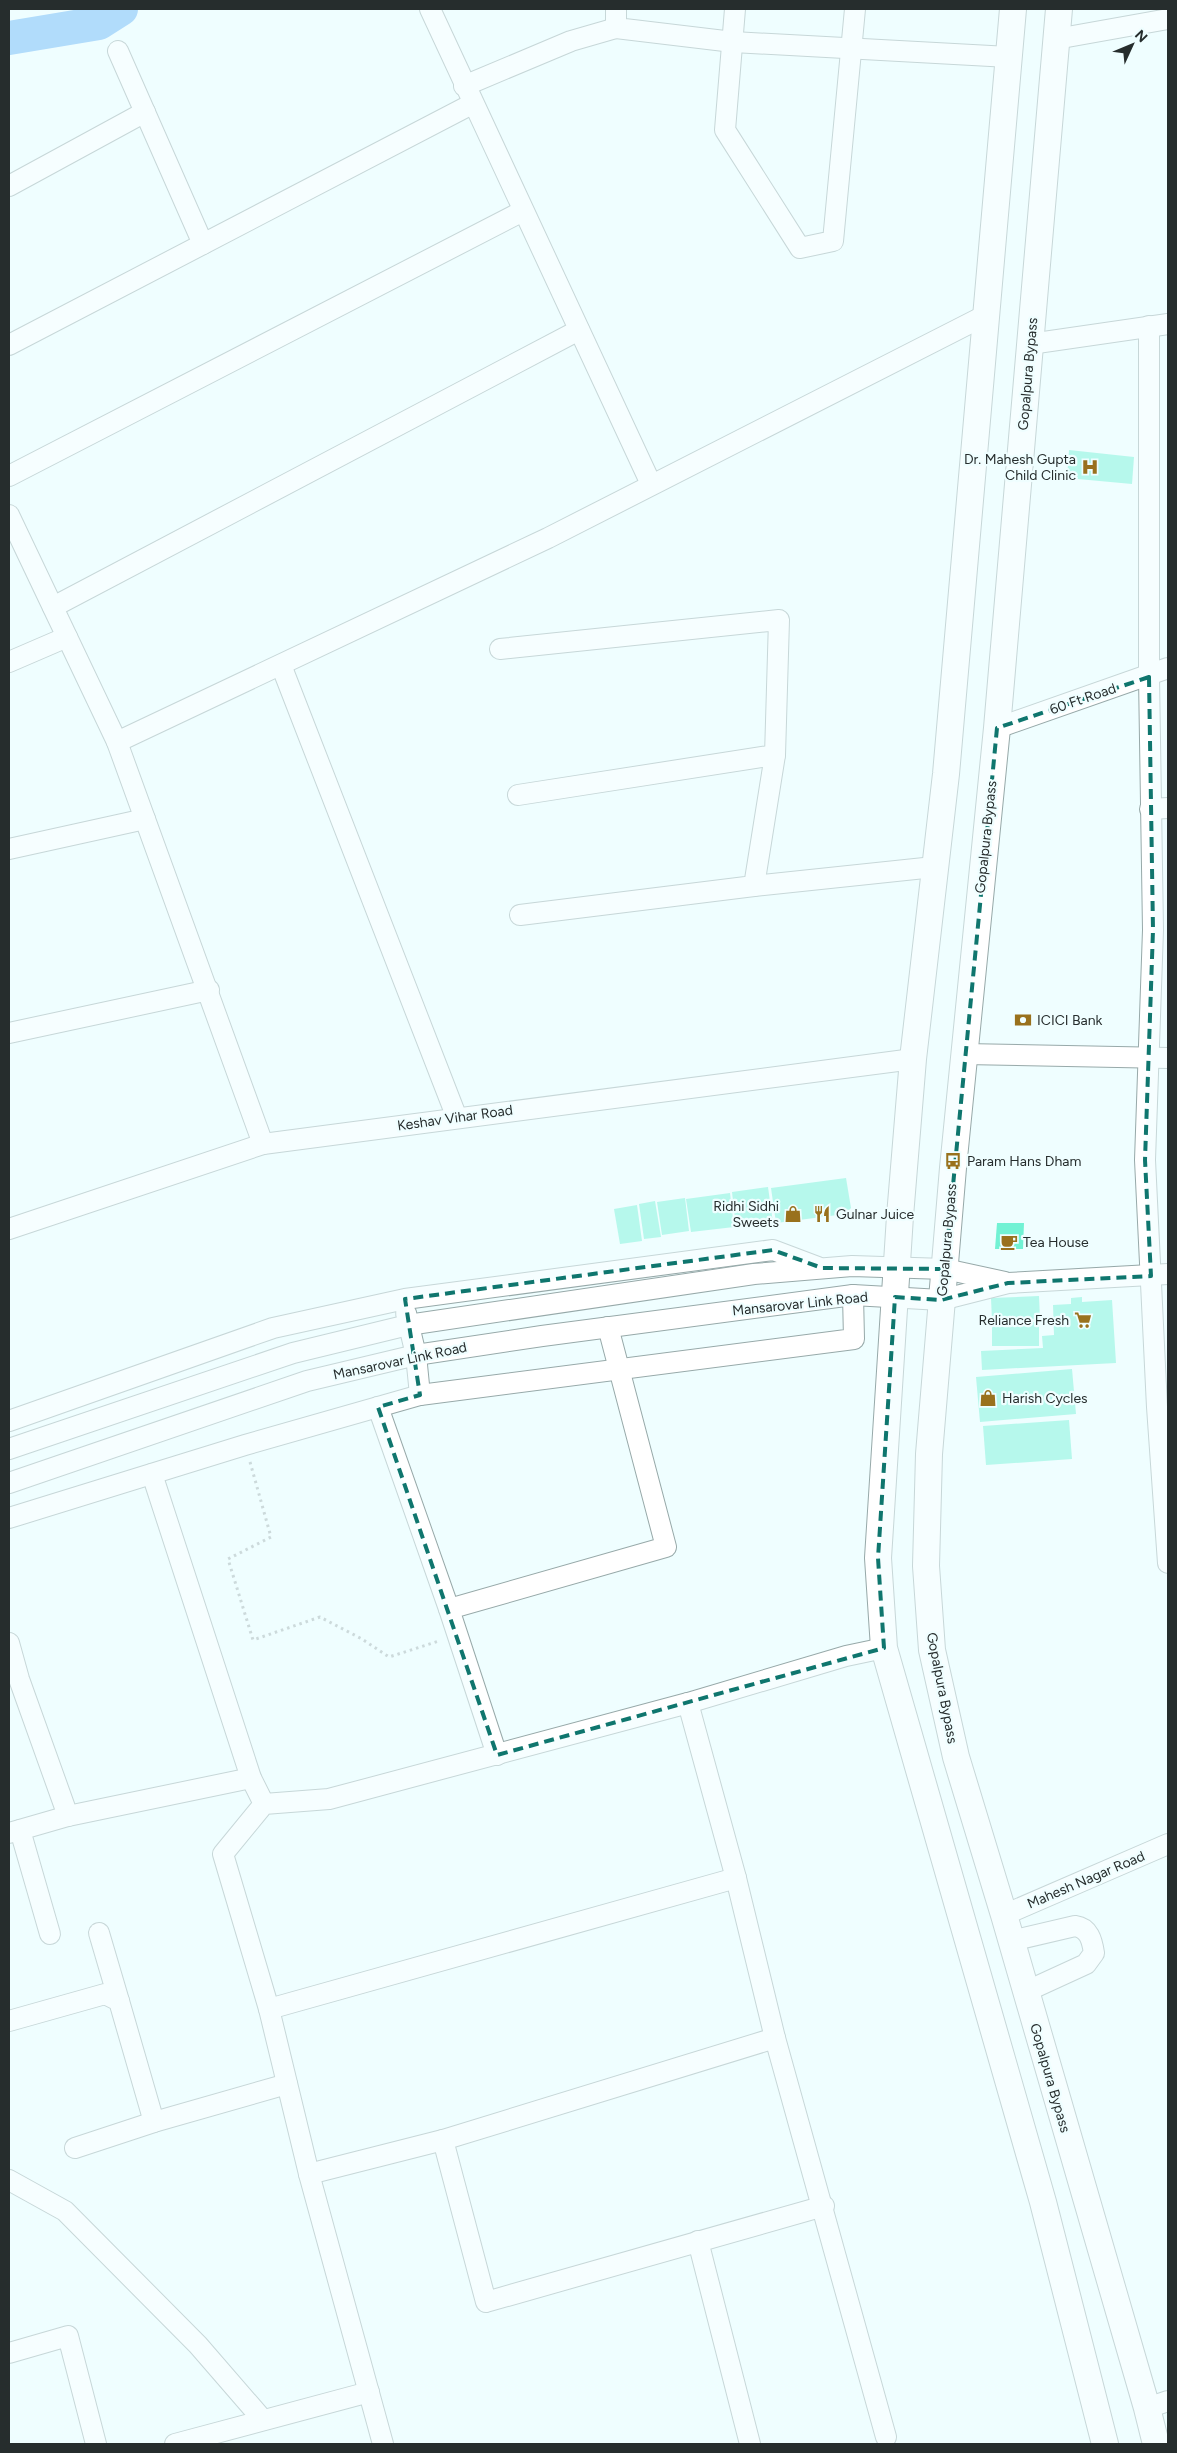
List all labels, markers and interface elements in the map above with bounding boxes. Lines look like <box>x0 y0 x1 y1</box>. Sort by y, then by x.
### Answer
north arrow <box>1107 20 1157 70</box>
text: N <box>1131 27 1151 46</box>
street label: Gopalpura Bypass <box>1015 317 1041 431</box>
place label: Dr. Mahesh Gupta Child Clinic <box>964 451 1076 484</box>
hospital icon: Dr. Mahesh Gupta Child Clinic <box>1080 457 1100 477</box>
street label: 60 Ft Road <box>1048 680 1118 718</box>
street label: Gopalpura Bypass <box>972 780 1000 894</box>
bank icon: ICICI Bank <box>1013 1010 1033 1030</box>
place label: ICICI Bank <box>1037 1012 1103 1029</box>
street label: Keshav Vihar Road <box>396 1101 514 1135</box>
bus stop icon: Param Hans Dham <box>943 1151 963 1171</box>
place label: Param Hans Dham <box>967 1153 1081 1170</box>
street label: Gopalpura Bypass <box>934 1183 960 1297</box>
place label: Ridhi Sidhi Sweets <box>713 1198 779 1231</box>
shop icon: Ridhi Sidhi Sweets <box>783 1204 803 1224</box>
restaurant icon: Gulnar Juice <box>812 1204 832 1224</box>
place label: Gulnar Juice <box>836 1206 915 1223</box>
cafe icon: Tea House <box>999 1232 1019 1252</box>
place label: Tea House <box>1023 1234 1089 1251</box>
street label: Mansarovar Link Road <box>731 1288 869 1320</box>
supermarket icon: Reliance Fresh <box>1073 1310 1093 1330</box>
place label: Reliance Fresh <box>978 1312 1069 1329</box>
street label: Mansarovar Link Road <box>332 1339 468 1383</box>
shop icon: Harish Cycles <box>978 1388 998 1408</box>
place label: Harish Cycles <box>1002 1390 1088 1407</box>
street label: Gopalpura Bypass <box>923 1631 961 1745</box>
street label: Mahesh Nagar Road <box>1025 1848 1147 1912</box>
street label: Gopalpura Bypass <box>1026 2021 1074 2135</box>

